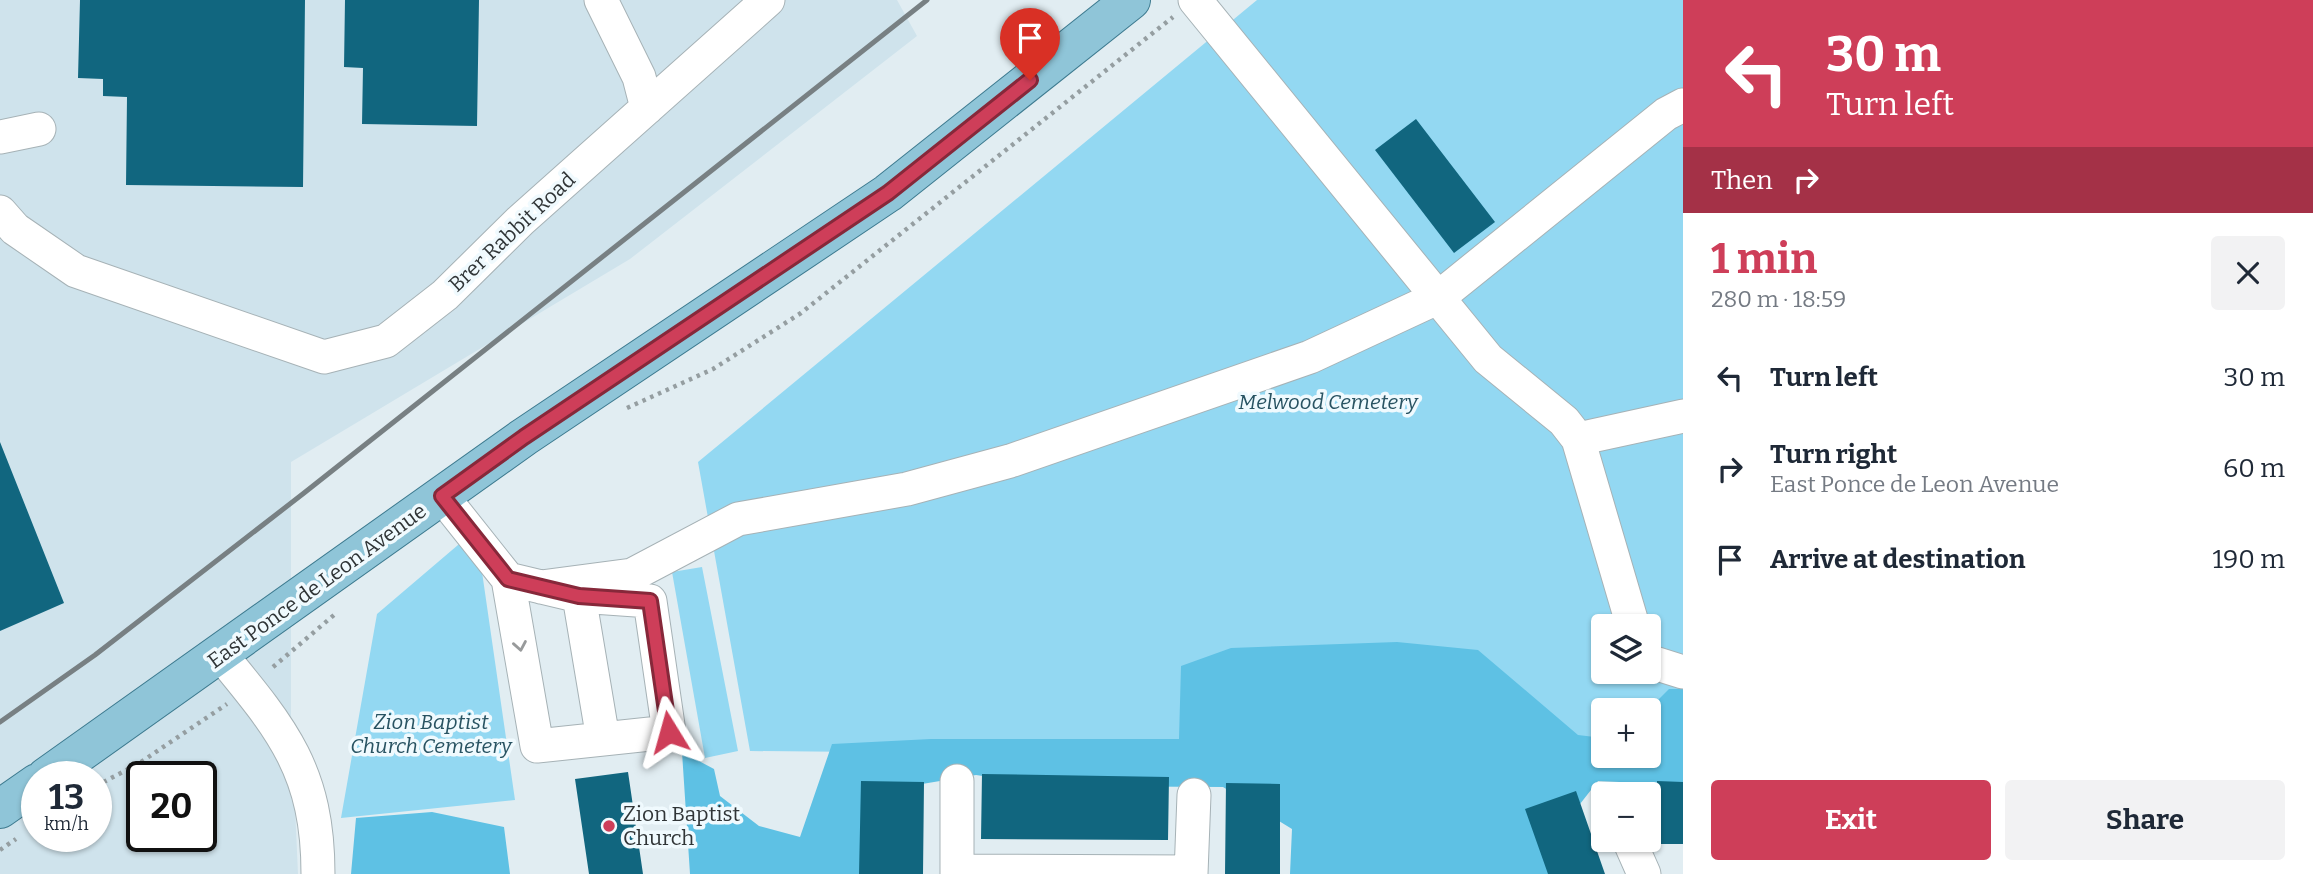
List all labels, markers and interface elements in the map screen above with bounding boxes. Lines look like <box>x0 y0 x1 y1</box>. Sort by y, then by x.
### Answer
pin <box>1000 8 1060 80</box>
icon: arrive <box>1011 19 1049 57</box>
text: 30 m <box>1826 25 1941 84</box>
icon: left <box>1711 28 1802 119</box>
text: Turn left <box>1826 85 1954 123</box>
icon: right <box>1787 161 1825 199</box>
text: Then <box>1711 165 1773 196</box>
street label: Brer Rabbit Road <box>443 167 581 297</box>
text: 1 min <box>1711 234 1817 284</box>
button: close <box>2211 236 2285 310</box>
text: 280 m · 18:59 <box>1711 285 1846 313</box>
icon: left <box>1711 359 1749 397</box>
text: Turn left <box>1770 362 1878 393</box>
text: 30 m <box>2224 362 2285 393</box>
park label: Melwood Cemetery <box>1238 389 1419 415</box>
text: Turn right <box>1770 439 1897 470</box>
icon: right <box>1711 450 1749 488</box>
text: 60 m <box>2223 453 2285 484</box>
text: East Ponce de Leon Avenue <box>1770 470 2059 498</box>
street label: East Ponce de Leon Avenue <box>203 498 431 674</box>
icon: arrive <box>1711 541 1749 579</box>
text: Arrive at destination <box>1770 544 2025 575</box>
text: 190 m <box>2213 544 2285 575</box>
map controls <box>1591 614 1661 852</box>
button: layers <box>1591 614 1661 684</box>
one-way arrow <box>512 640 527 652</box>
position arrow <box>632 695 706 769</box>
button: + <box>1591 698 1661 768</box>
park label: Zion Baptist Church Cemetery <box>350 709 513 759</box>
speed limit sign: 20 <box>126 761 217 852</box>
text: 13 <box>49 776 84 818</box>
button: Exit <box>1711 780 1991 860</box>
button: Share <box>2005 780 2285 860</box>
button: − <box>1591 782 1661 852</box>
place label: Zion Baptist Church <box>623 801 741 851</box>
text: km/h <box>44 813 89 835</box>
marker: Zion Baptist Church <box>601 818 617 834</box>

